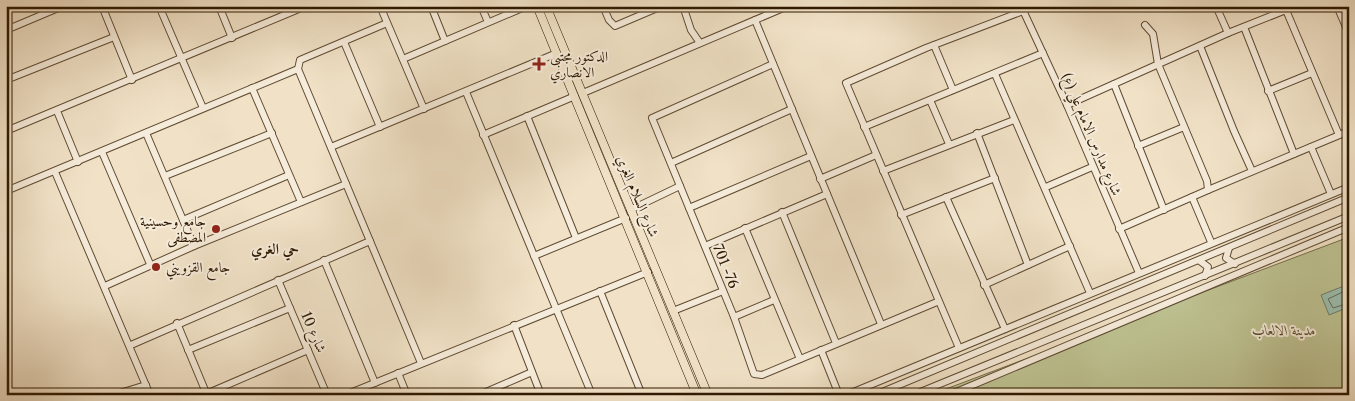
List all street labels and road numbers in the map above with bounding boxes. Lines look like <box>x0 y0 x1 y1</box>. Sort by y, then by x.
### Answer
street label: شارع مدارس الامام علي (ع) <box>1054 70 1126 200</box>
street label: شارع السلام الغري <box>609 152 663 241</box>
street label: 701 -76 <box>709 241 743 291</box>
street label: شارع 10 <box>295 309 331 356</box>

